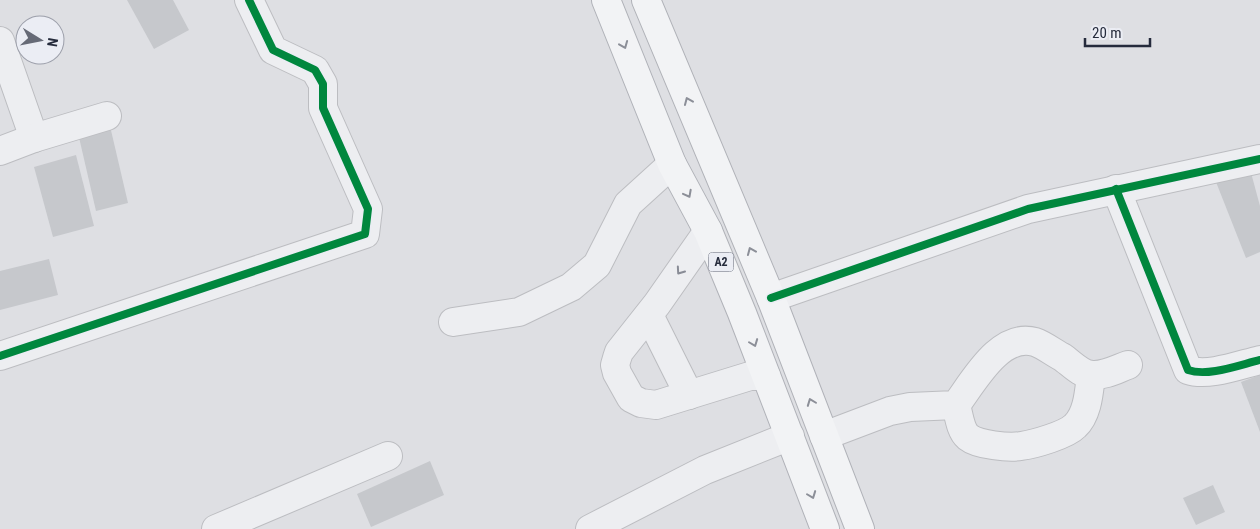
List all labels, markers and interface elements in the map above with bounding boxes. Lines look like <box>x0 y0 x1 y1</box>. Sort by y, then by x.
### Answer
north arrow <box>15 15 65 65</box>
scale bar <box>1085 15 1150 47</box>
text: 20 m <box>1092 24 1122 42</box>
text: N <box>44 37 61 48</box>
one-way arrow <box>618 40 628 49</box>
one-way arrow <box>684 97 694 106</box>
one-way arrow <box>682 189 692 198</box>
one-way arrow <box>746 247 757 256</box>
road number: A2 <box>708 252 734 272</box>
one-way arrow <box>677 265 686 275</box>
one-way arrow <box>747 338 758 347</box>
one-way arrow <box>807 398 817 407</box>
one-way arrow <box>806 490 816 499</box>

